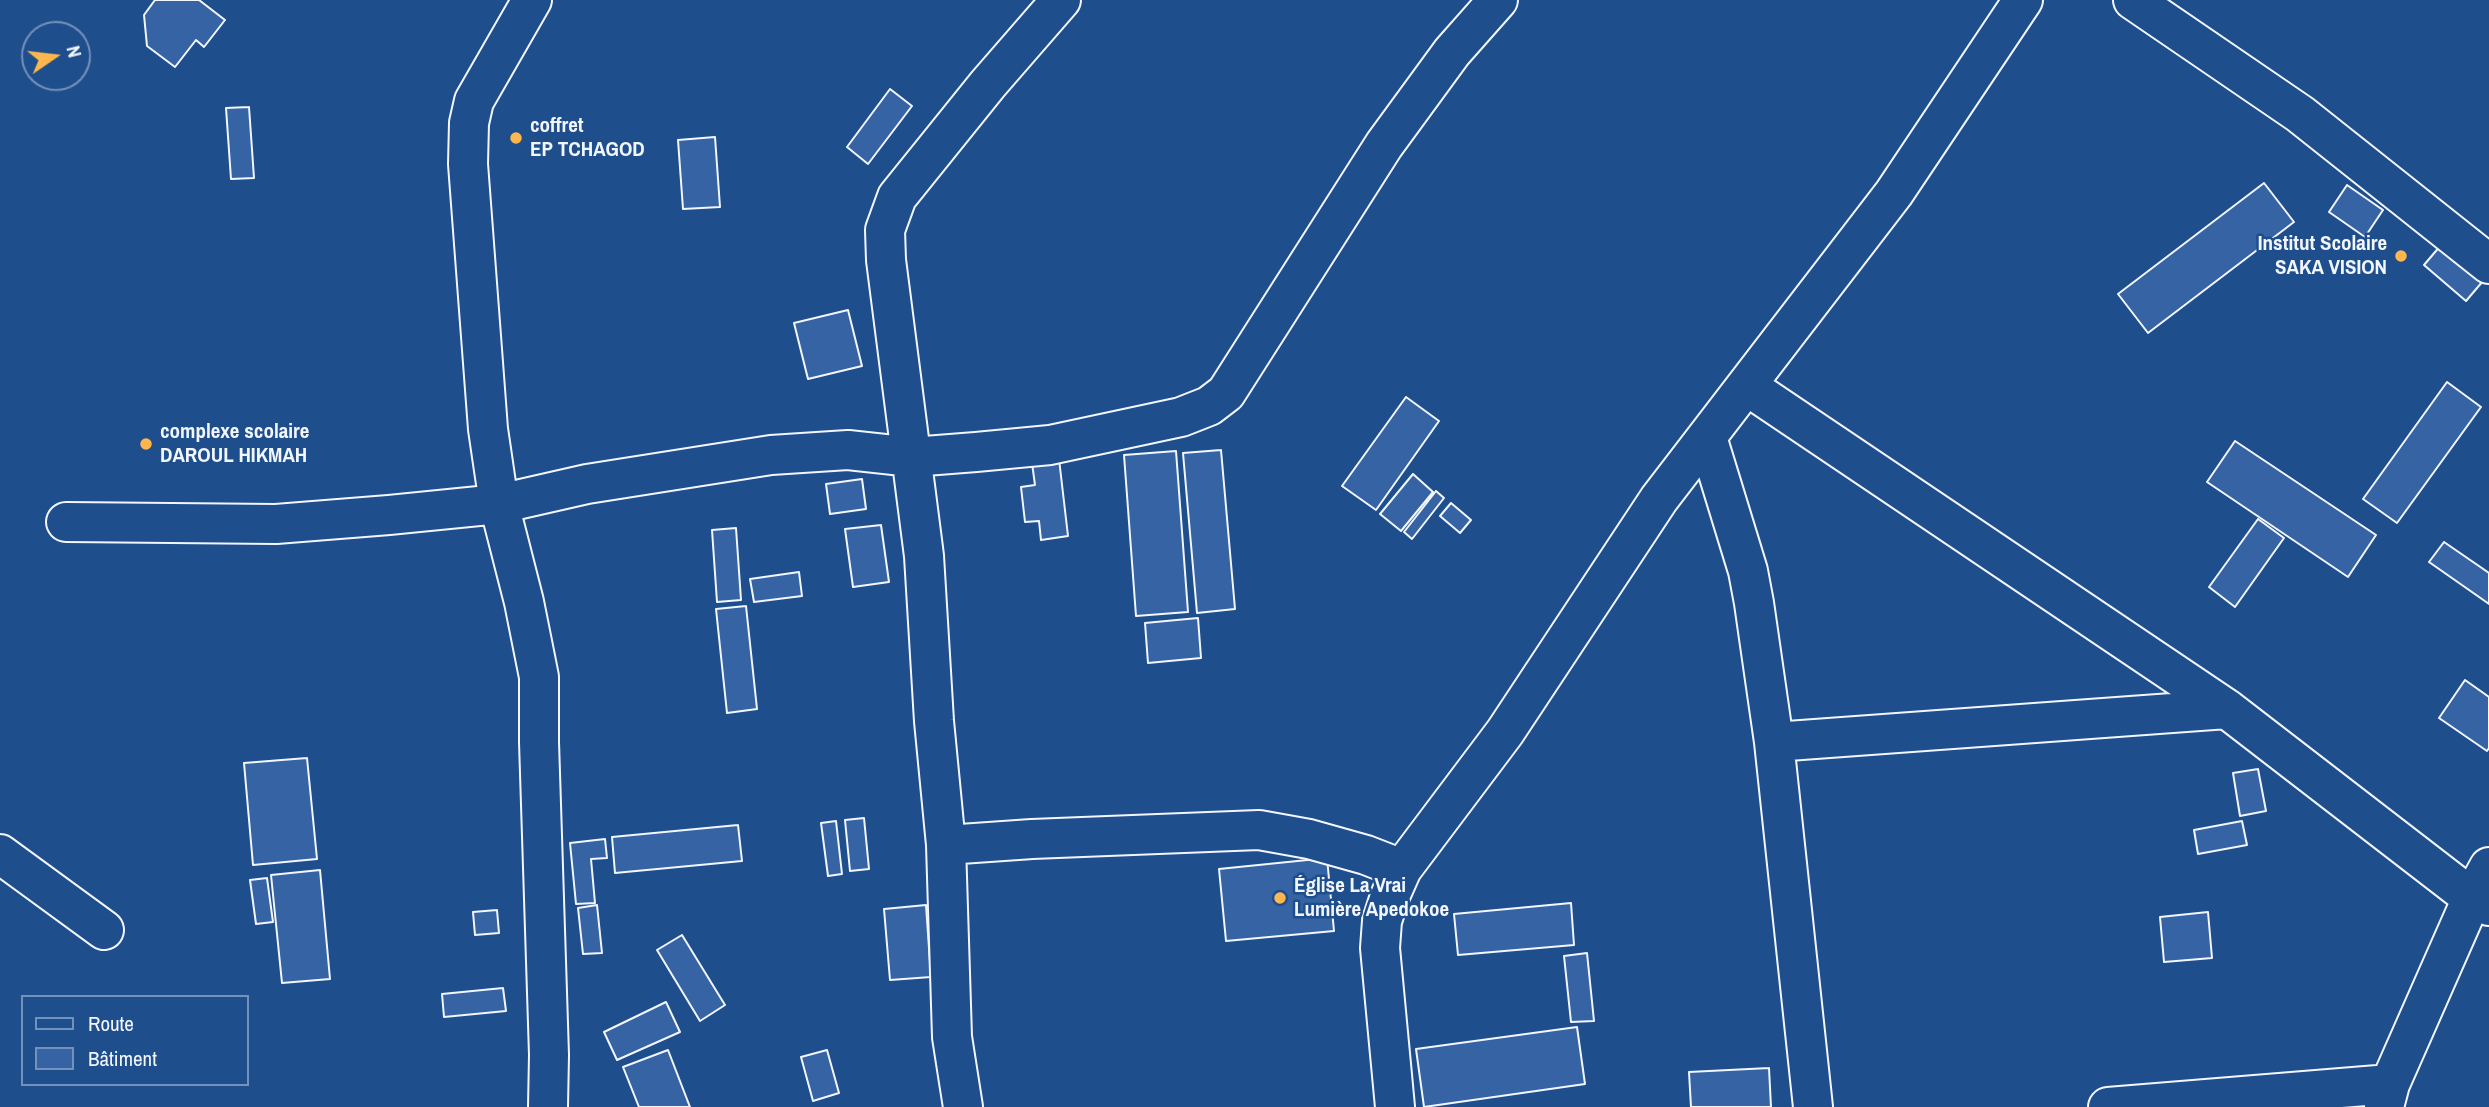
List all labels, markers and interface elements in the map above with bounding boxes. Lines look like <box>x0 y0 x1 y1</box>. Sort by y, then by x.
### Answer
north arrow <box>21 21 91 91</box>
text: N <box>60 43 88 60</box>
place label: coffret EP TCHAGOD <box>530 113 645 163</box>
marker: coffret EP TCHAGOD <box>508 130 524 146</box>
place label: Institut Scolaire SAKA VISION <box>2258 231 2387 281</box>
marker: Institut Scolaire SAKA VISION <box>2393 248 2409 264</box>
place label: complexe scolaire DAROUL HIKMAH <box>160 419 309 469</box>
marker: complexe scolaire DAROUL HIKMAH <box>138 436 154 452</box>
place label: Église La Vrai Lumière Apedokoe <box>1294 873 1449 923</box>
marker: Église La Vrai Lumière Apedokoe <box>1272 890 1288 906</box>
legend <box>21 995 248 1086</box>
text: Route <box>88 1009 134 1038</box>
text: Bâtiment <box>88 1044 157 1073</box>

